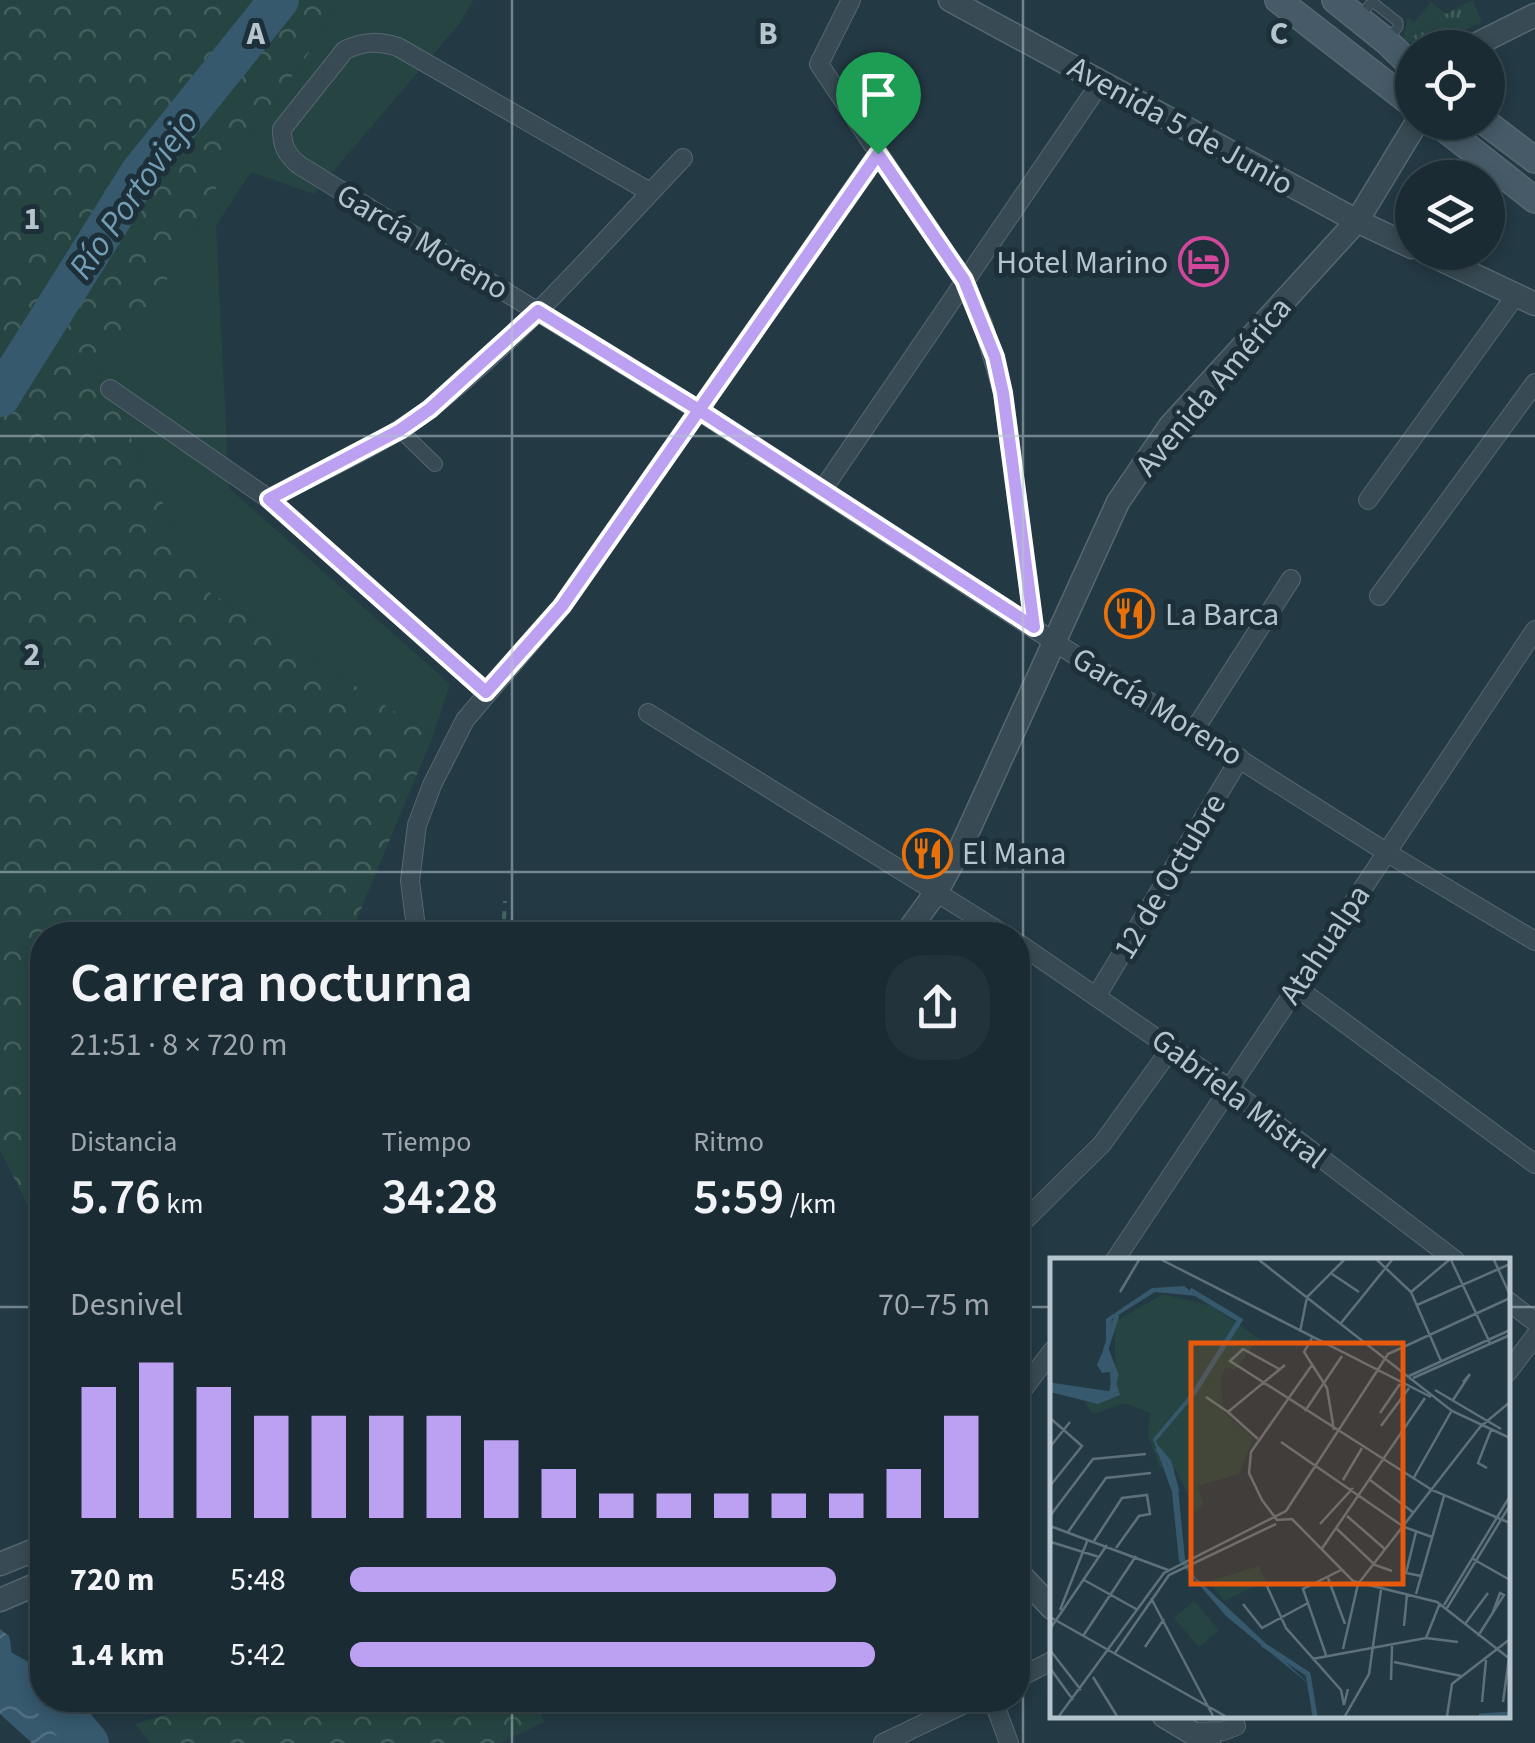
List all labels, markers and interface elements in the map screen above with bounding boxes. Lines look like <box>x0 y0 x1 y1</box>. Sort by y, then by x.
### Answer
text: A <box>246 11 266 57</box>
text: B <box>758 11 778 57</box>
text: C <box>1270 11 1288 57</box>
map controls <box>1395 30 1505 270</box>
button: locate <box>1395 30 1505 140</box>
street label: Avenida 5 de Junio <box>1059 45 1302 207</box>
pin <box>836 52 921 155</box>
icon: arrive <box>851 67 906 122</box>
water label: Río Portoviejo <box>57 100 211 290</box>
button: layers <box>1395 160 1505 270</box>
street label: García Moreno <box>328 172 517 311</box>
text: 1 <box>24 196 40 242</box>
hotel icon: Hotel Marino <box>1177 236 1229 288</box>
place label: Hotel Marino <box>996 240 1168 286</box>
street label: Avenida América <box>1125 287 1303 487</box>
restaurant icon: La Barca <box>1104 588 1156 640</box>
place label: La Barca <box>1165 592 1279 638</box>
text: 2 <box>24 632 40 678</box>
street label: García Moreno <box>1063 636 1252 778</box>
street label: 12 de Octubre <box>1102 785 1238 968</box>
restaurant icon: El Mana <box>901 827 953 879</box>
place label: El Mana <box>962 831 1066 877</box>
street label: Atahualpa <box>1268 875 1382 1014</box>
text: Carrera nocturna <box>70 945 473 1023</box>
button: share <box>885 955 990 1060</box>
street label: Gabriela Mistral <box>1141 1018 1335 1180</box>
text: 21:51 · 8 × 720 m <box>70 1022 288 1068</box>
text: Distancia <box>70 1122 177 1162</box>
text: Tiempo <box>382 1122 471 1162</box>
text: Ritmo <box>693 1122 764 1162</box>
text: 5.76 <box>70 1162 161 1233</box>
text: 34:28 <box>382 1162 498 1233</box>
text: 5:59 <box>693 1162 784 1233</box>
text: km <box>161 1184 203 1224</box>
text: /km <box>784 1184 837 1224</box>
inset map <box>1050 1258 1510 1718</box>
text: Desnivel <box>70 1282 183 1328</box>
text: 70–75 m <box>878 1282 990 1328</box>
text: 720 m <box>70 1557 155 1603</box>
text: 5:48 <box>230 1557 286 1603</box>
text: 1.4 km <box>70 1632 165 1678</box>
text: 5:42 <box>230 1632 286 1678</box>

